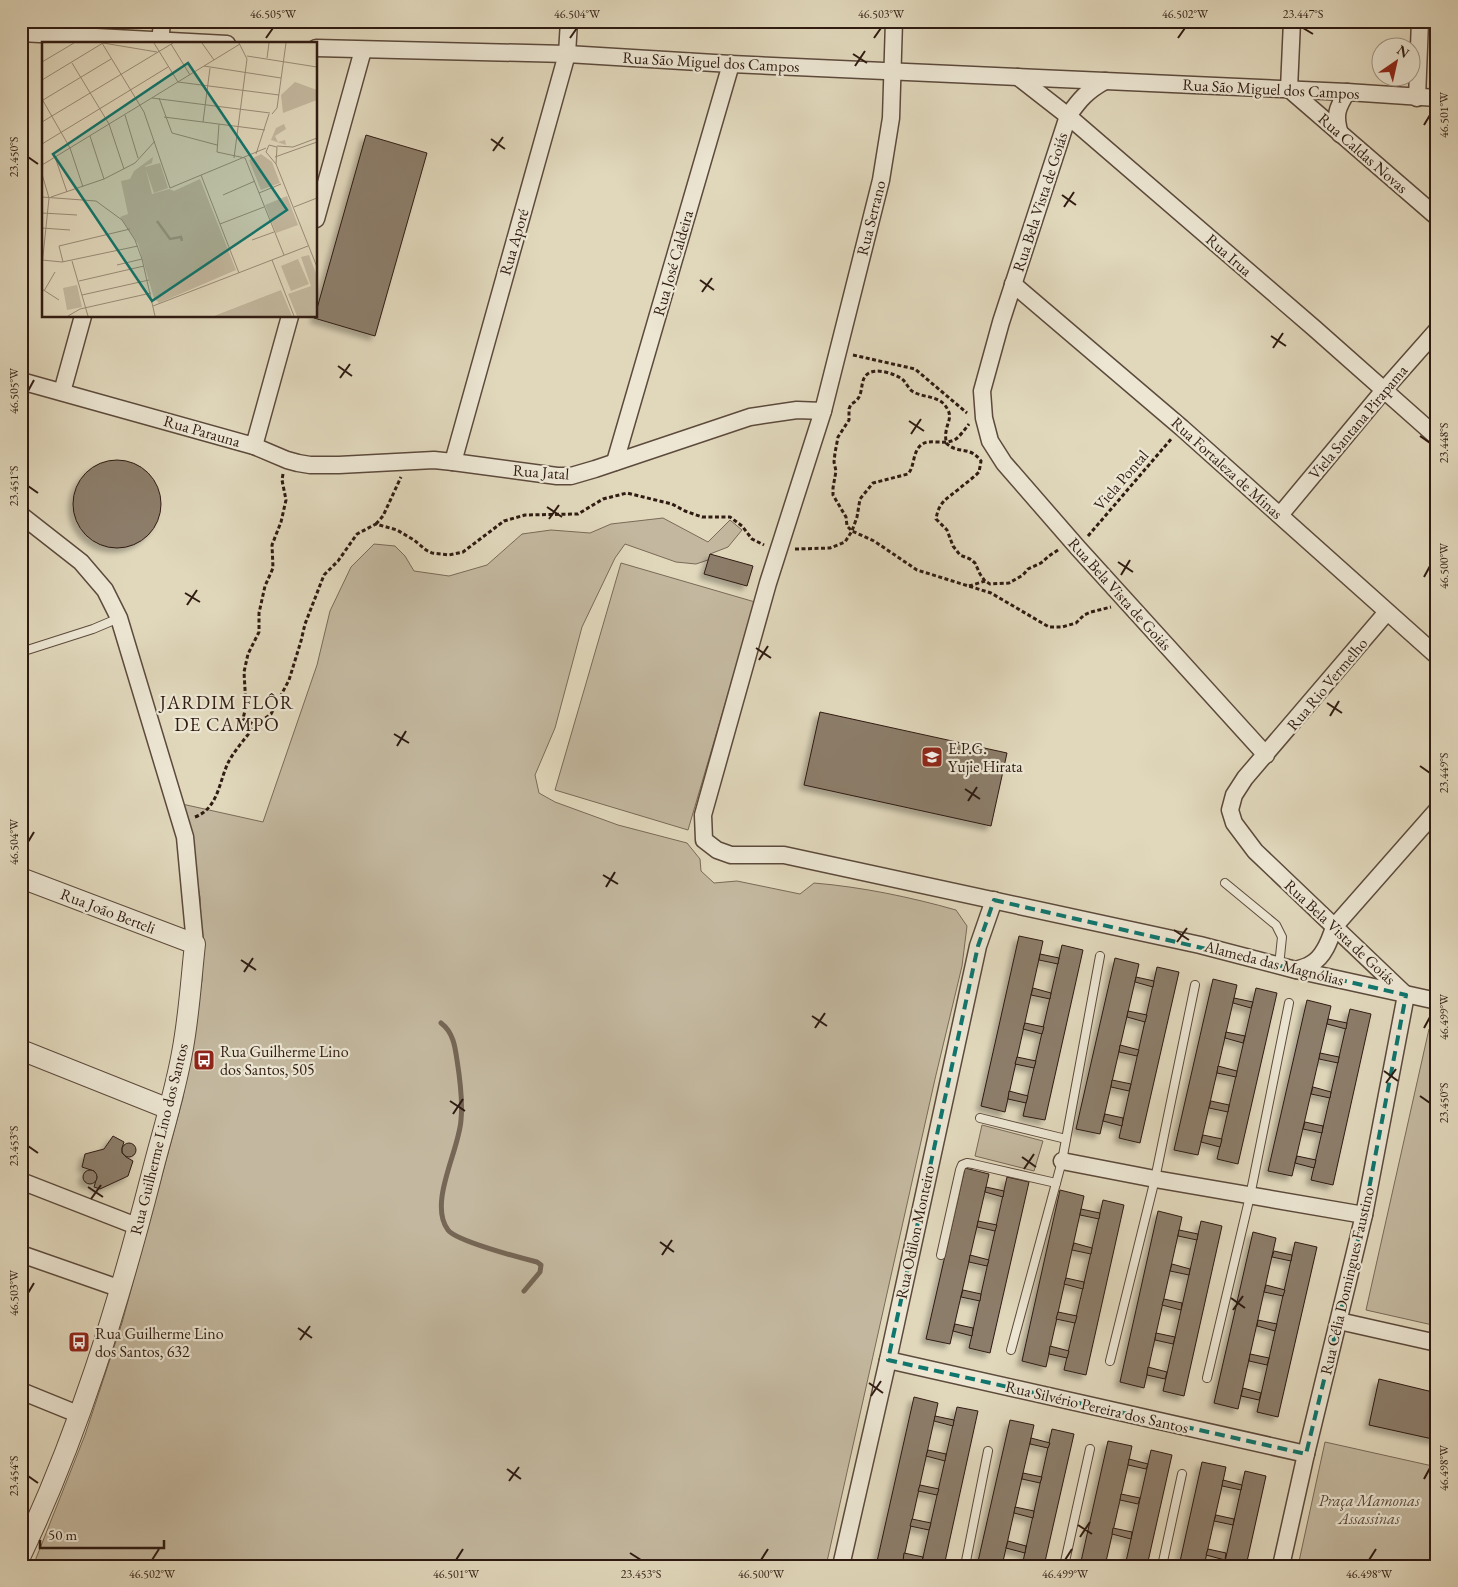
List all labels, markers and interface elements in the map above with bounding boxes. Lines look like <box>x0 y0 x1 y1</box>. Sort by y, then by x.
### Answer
text: 46.505°W <box>250 6 297 22</box>
text: 46.504°W <box>554 6 601 22</box>
text: 46.503°W <box>858 6 905 22</box>
text: 46.502°W <box>1162 6 1209 22</box>
text: 23.447°S <box>1283 6 1324 22</box>
north arrow <box>1370 38 1420 88</box>
text: N <box>1394 41 1414 62</box>
inset map <box>42 42 318 318</box>
street label: Rua São Miguel dos Campos <box>622 47 800 77</box>
street label: Rua São Miguel dos Campos <box>1182 74 1360 104</box>
text: 46.501°W <box>1436 91 1452 138</box>
street label: Rua Caldas Novas <box>1314 108 1412 198</box>
street label: Rua Bela Vista de Goiás <box>1008 130 1072 274</box>
text: 23.450°S <box>6 136 22 177</box>
street label: Rua Serrano <box>852 178 890 258</box>
street label: Rua Aporé <box>494 206 534 278</box>
street label: Rua José Caldeira <box>648 207 698 318</box>
street label: Rua Irua <box>1201 229 1257 281</box>
street label: Viela Santana Pirapama <box>1304 360 1413 484</box>
text: 46.505°W <box>6 367 22 414</box>
street label: Rua Parauna <box>161 410 243 452</box>
street label: Rua Fortaleza de Minas <box>1167 412 1287 524</box>
text: 23.448°S <box>1436 422 1452 463</box>
street label: Viela Pontal <box>1089 445 1153 515</box>
street label: Rua Jatal <box>512 460 570 484</box>
text: 23.451°S <box>6 465 22 506</box>
street label: Rua Bela Vista de Goiás <box>1064 533 1176 655</box>
text: 46.500°W <box>1436 542 1452 589</box>
street label: Rua Rio Vermelho <box>1282 633 1372 735</box>
district label: JARDIM FLÔR DE CAMPO <box>158 690 294 737</box>
place label: E.P.G. Yujie Hirata <box>948 738 1023 777</box>
school or university icon: E.P.G. Yujie Hirata <box>920 745 944 769</box>
text: 23.449°S <box>1436 752 1452 793</box>
text: 46.504°W <box>6 818 22 865</box>
street label: Rua Bela Vista de Goiás <box>1280 875 1400 989</box>
street label: Rua João Berteli <box>58 883 159 939</box>
street label: Alameda das Magnólias <box>1201 935 1346 991</box>
text: 46.499°W <box>1436 993 1452 1040</box>
street label: Rua Guilherme Lino dos Santos <box>125 1041 193 1237</box>
place label: Rua Guilherme Lino dos Santos, 505 <box>220 1041 349 1080</box>
bus stop icon: Rua Guilherme Lino dos Santos, 505 <box>192 1048 216 1072</box>
text: 23.450°S <box>1436 1082 1452 1123</box>
text: 23.453°S <box>6 1125 22 1166</box>
street label: Rua Odilon Monteiro <box>891 1163 939 1301</box>
street label: Rua Célia Domingues Faustino <box>1315 1185 1379 1377</box>
text: 46.503°W <box>6 1269 22 1316</box>
place label: Rua Guilherme Lino dos Santos, 632 <box>95 1323 224 1362</box>
bus stop icon: Rua Guilherme Lino dos Santos, 632 <box>67 1330 91 1354</box>
street label: Rua Silvério Pereira dos Santos <box>1003 1376 1191 1438</box>
text: 46.498°W <box>1436 1444 1452 1491</box>
text: 23.454°S <box>6 1455 22 1496</box>
park label: Praça Mamonas Assassinas <box>1318 1490 1420 1529</box>
scale bar <box>40 1517 164 1549</box>
text: 50 m <box>48 1525 77 1544</box>
text: 46.502°W <box>129 1566 176 1582</box>
text: 46.501°W <box>433 1566 480 1582</box>
text: 23.453°S <box>621 1566 662 1582</box>
text: 46.500°W <box>738 1566 785 1582</box>
text: 46.499°W <box>1042 1566 1089 1582</box>
text: 46.498°W <box>1346 1566 1393 1582</box>

